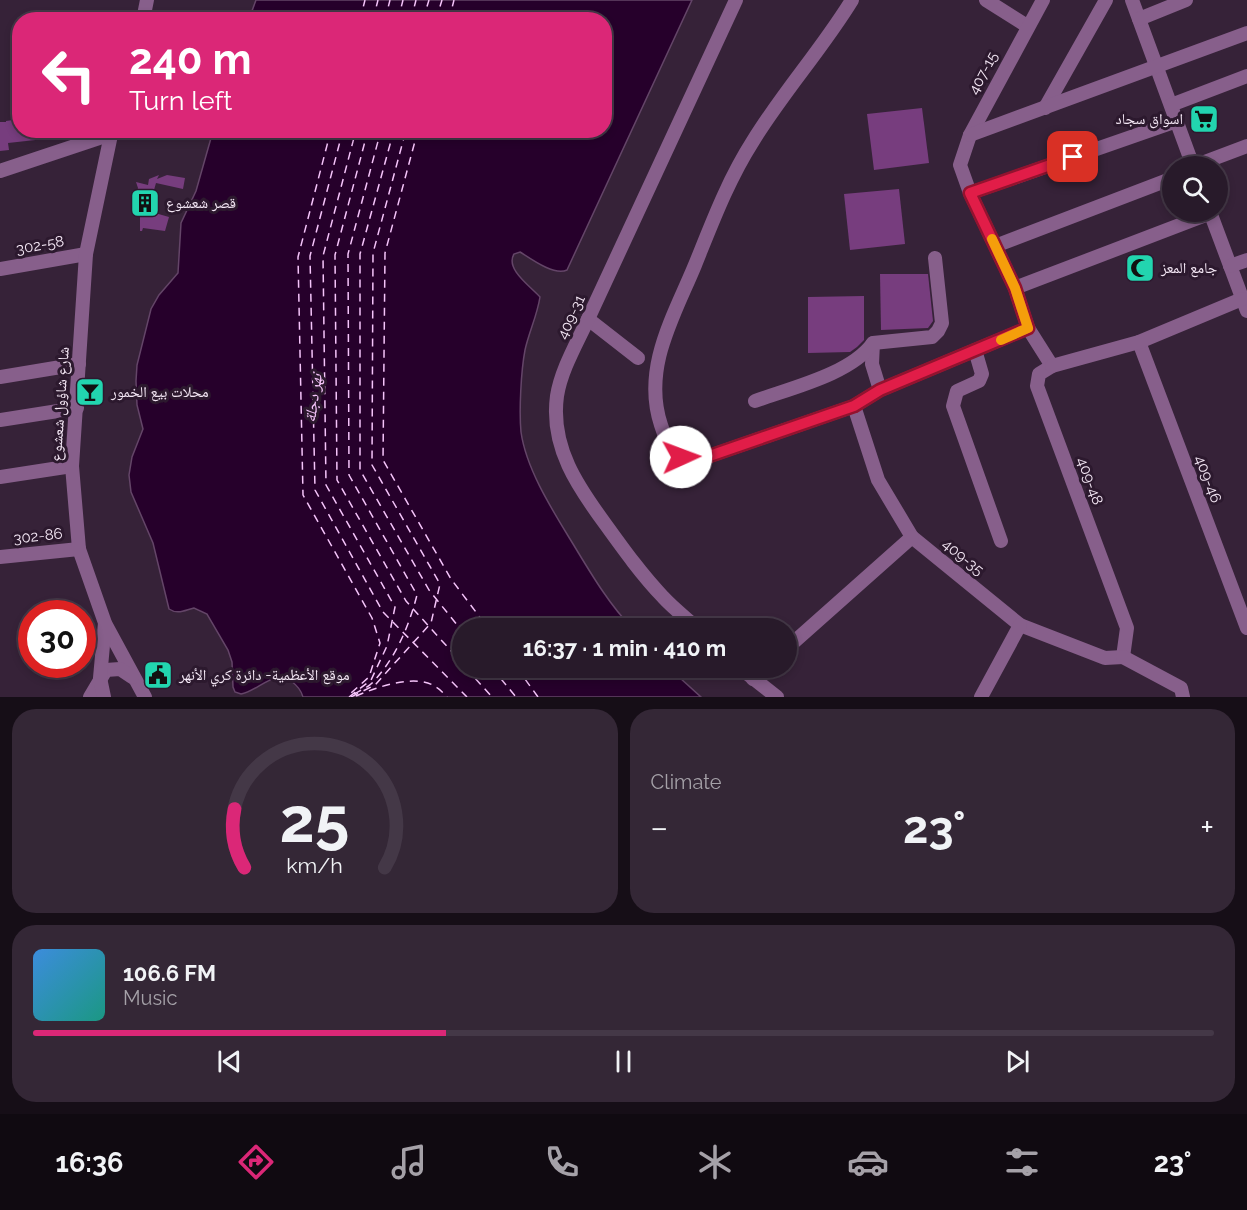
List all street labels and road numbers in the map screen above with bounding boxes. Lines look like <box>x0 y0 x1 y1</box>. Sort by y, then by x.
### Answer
street label: 407-15 <box>964 49 1002 97</box>
street label: 302-58 <box>15 232 66 258</box>
street label: 409-31 <box>553 292 589 342</box>
street label: شارع شاؤول شعشوع <box>47 346 74 462</box>
street label: 409-46 <box>1191 453 1225 505</box>
street label: 409-48 <box>1073 455 1107 507</box>
street label: 302-86 <box>13 524 63 548</box>
street label: 409-35 <box>939 535 987 579</box>

